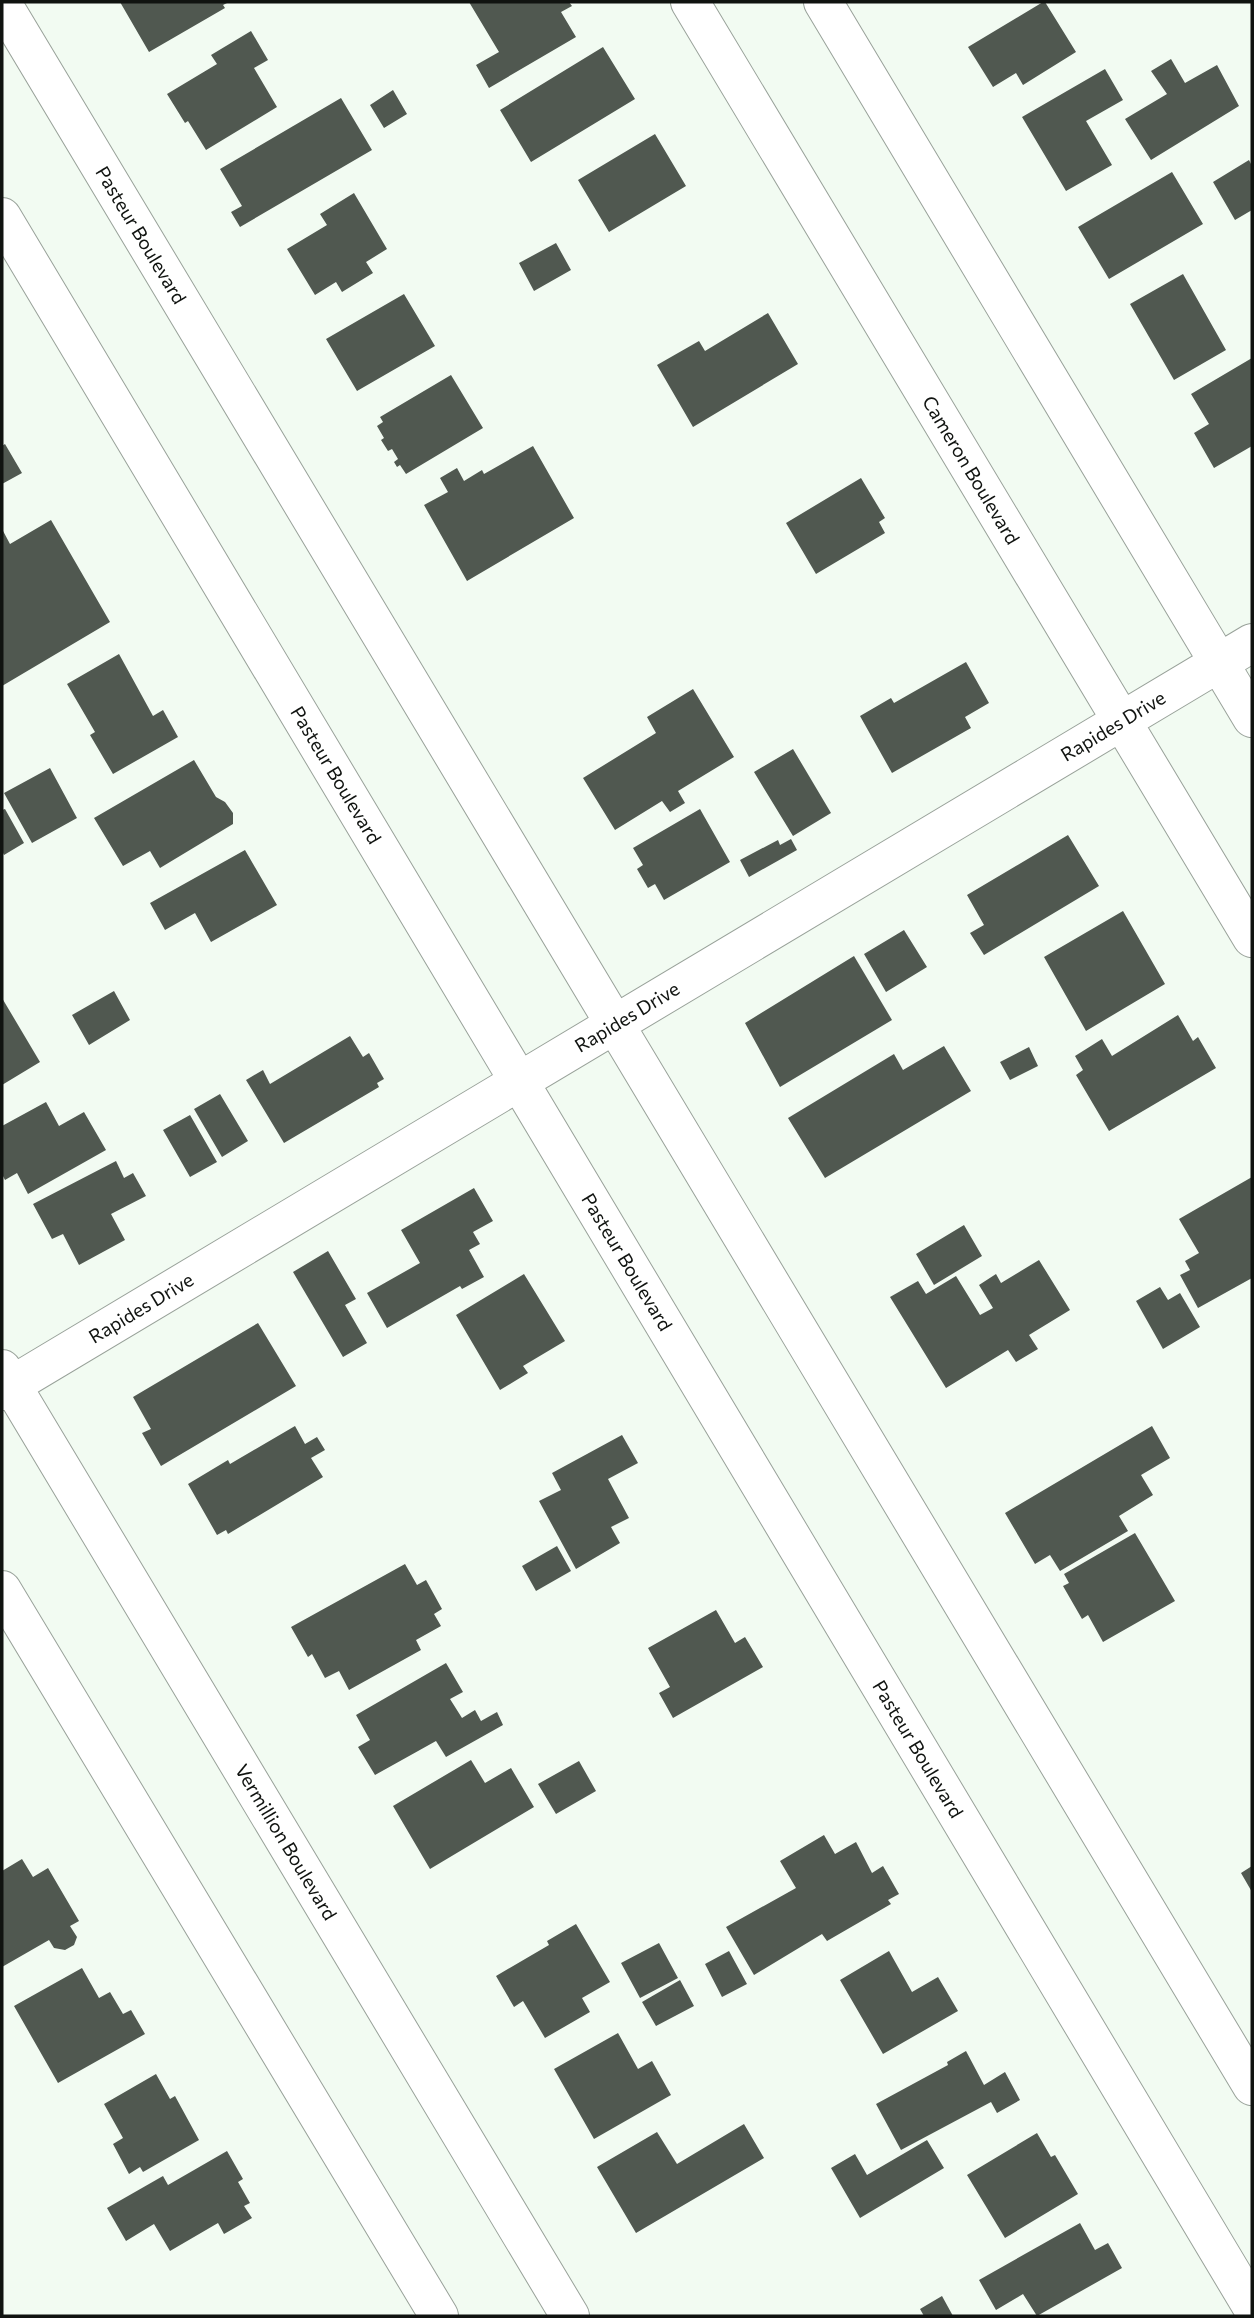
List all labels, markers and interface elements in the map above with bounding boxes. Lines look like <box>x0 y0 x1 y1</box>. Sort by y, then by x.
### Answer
street label: Pasteur Boulevard <box>91 162 192 308</box>
street label: Cameron Boulevard <box>918 391 1025 548</box>
street label: Rapides Drive <box>1056 685 1169 766</box>
street label: Pasteur Boulevard <box>286 702 387 848</box>
street label: Rapides Drive <box>570 976 683 1057</box>
street label: Pasteur Boulevard <box>577 1189 678 1335</box>
street label: Rapides Drive <box>84 1267 197 1348</box>
street label: Pasteur Boulevard <box>868 1676 969 1822</box>
street label: Vermillion Boulevard <box>231 1760 342 1924</box>

